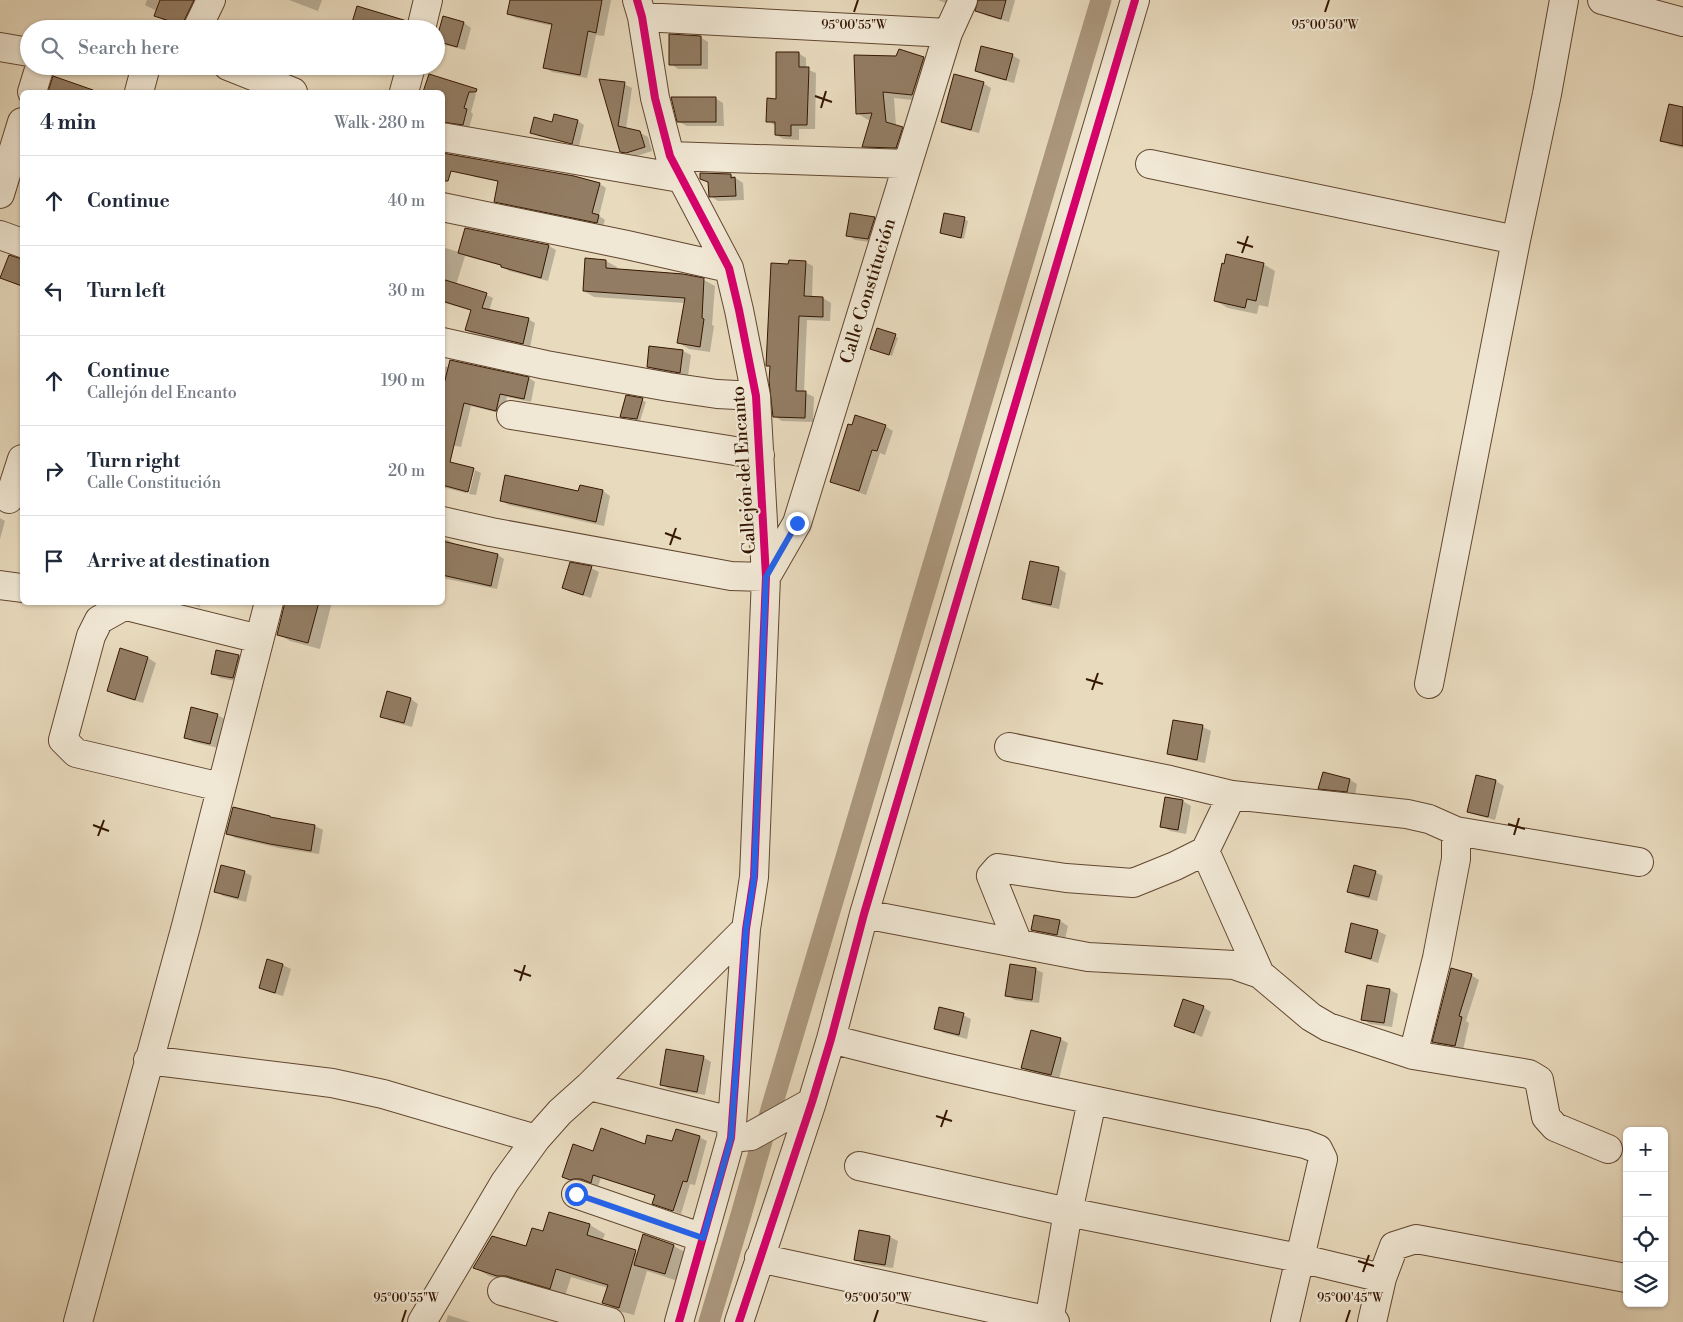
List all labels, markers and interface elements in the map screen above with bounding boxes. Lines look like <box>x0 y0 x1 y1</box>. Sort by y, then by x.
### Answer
text: 95°00'55"W <box>821 18 888 33</box>
text: 95°00'50"W <box>1291 18 1360 33</box>
search box <box>20 20 445 75</box>
icon: search <box>38 34 66 62</box>
text: Search here <box>78 36 179 60</box>
text: 4 min <box>40 110 96 136</box>
text: Walk · 280 m <box>334 113 425 133</box>
icon: ahead <box>40 187 68 215</box>
text: Continue <box>87 189 170 213</box>
text: 40 m <box>388 191 425 211</box>
street label: Calle Constitución <box>835 215 901 366</box>
icon: left <box>40 277 68 305</box>
text: Turn left <box>87 279 166 303</box>
text: 30 m <box>388 281 425 301</box>
text: Continue <box>87 359 170 383</box>
icon: ahead <box>40 367 68 395</box>
text: 190 m <box>381 371 425 391</box>
text: Callejón del Encanto <box>87 383 237 403</box>
street label: Callejón del Encanto <box>727 385 761 555</box>
text: Turn right <box>87 449 180 473</box>
icon: right <box>40 457 68 485</box>
text: 20 m <box>388 461 425 481</box>
text: Calle Constitución <box>87 473 221 493</box>
route end <box>786 512 809 535</box>
icon: arrive <box>40 547 68 575</box>
text: Arrive at destination <box>87 549 270 573</box>
map controls <box>1623 1127 1668 1307</box>
button: + <box>1623 1127 1668 1172</box>
button: − <box>1623 1172 1668 1217</box>
route start <box>565 1183 588 1206</box>
button: locate <box>1623 1217 1668 1262</box>
button: layers <box>1623 1262 1668 1307</box>
text: 95°00'55"W <box>373 1291 440 1306</box>
text: 95°00'50"W <box>844 1291 913 1306</box>
text: 95°00'45"W <box>1317 1291 1384 1306</box>

